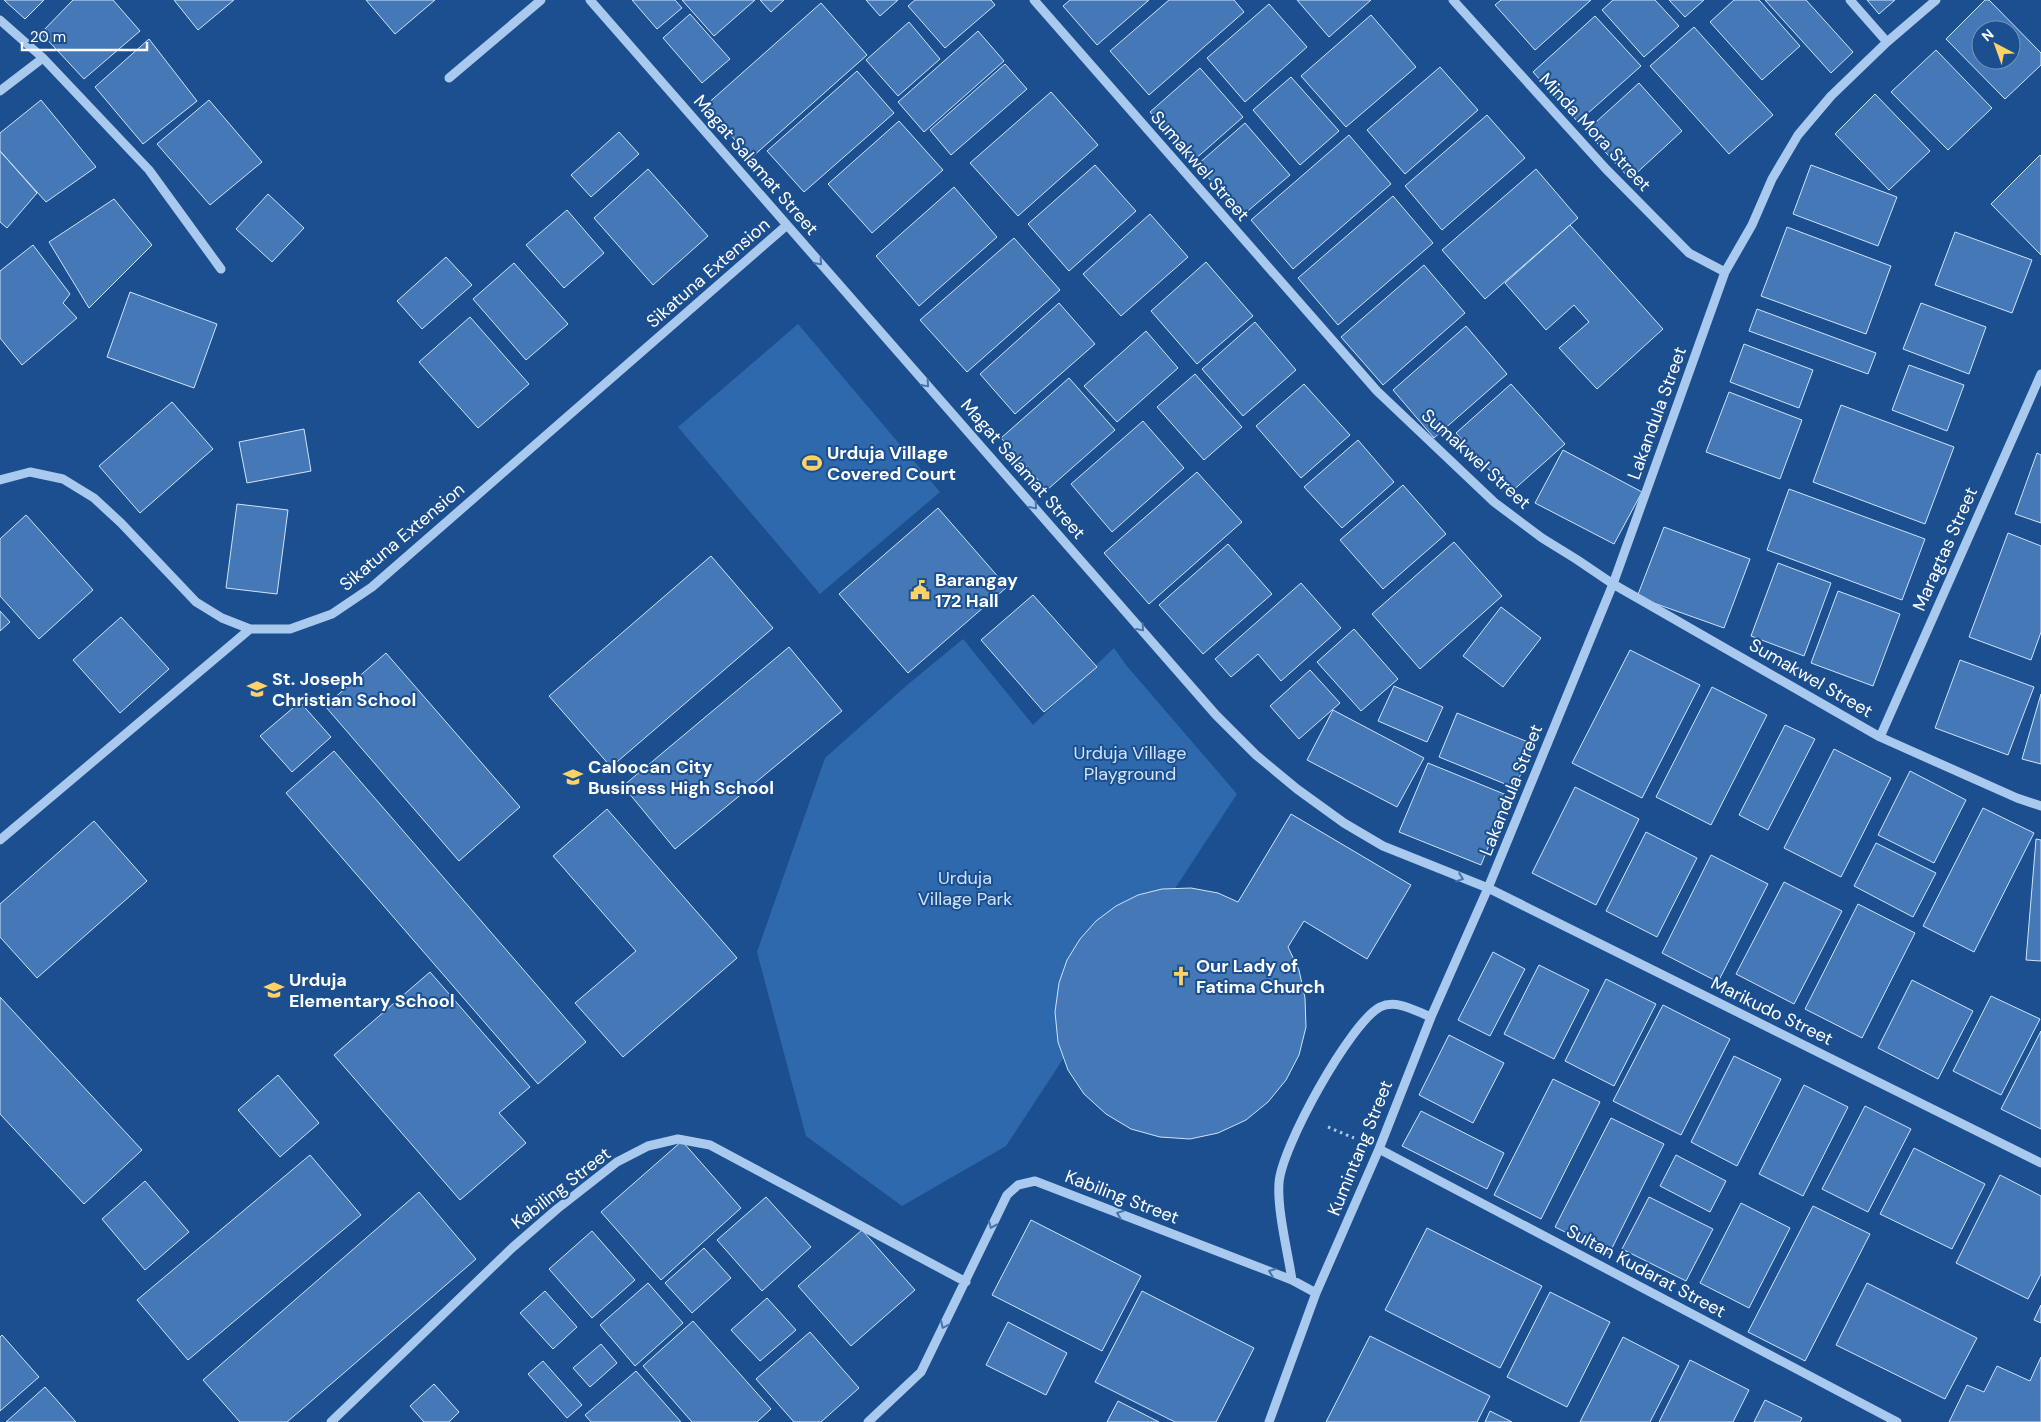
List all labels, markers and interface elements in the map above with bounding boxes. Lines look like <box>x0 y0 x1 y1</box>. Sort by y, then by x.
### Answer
scale bar <box>22 20 148 52</box>
north arrow <box>1971 20 2021 70</box>
text: N <box>1978 25 1997 45</box>
text: 20 m <box>30 27 66 47</box>
street label: Minda Mora Street <box>1534 68 1656 196</box>
street label: Magat Salamat Street <box>688 90 824 240</box>
street label: Sumakwel Street <box>1145 106 1255 226</box>
street label: Sikatuna Extension <box>641 213 775 333</box>
one-way arrow <box>813 256 822 265</box>
street label: Lakandula Street <box>1622 343 1692 483</box>
one-way arrow <box>921 378 930 387</box>
street label: Magat Salamat Street <box>955 394 1091 544</box>
street label: Sumakwel Street <box>1416 404 1536 514</box>
place label: Urduja Village Covered Court <box>827 441 956 486</box>
sports icon: Urduja Village Covered Court <box>801 452 823 474</box>
street label: Sikatuna Extension <box>334 478 470 596</box>
street label: Maragtas Street <box>1907 483 1983 615</box>
one-way arrow <box>1028 500 1037 509</box>
place label: Barangay 172 Hall <box>935 568 1018 613</box>
public building icon: Barangay 172 Hall <box>909 579 931 601</box>
one-way arrow <box>1135 622 1144 631</box>
street label: Sumakwel Street <box>1745 633 1877 723</box>
place label: St. Joseph Christian School <box>272 667 416 712</box>
school or university icon: St. Joseph Christian School <box>246 678 268 700</box>
street label: Lakandula Street <box>1474 721 1548 859</box>
park label: Urduja Village Playground <box>1074 741 1186 786</box>
place label: Caloocan City Business High School <box>588 755 774 800</box>
school or university icon: Caloocan City Business High School <box>562 766 584 788</box>
park label: Urduja Village Park <box>918 866 1012 911</box>
one-way arrow <box>1456 872 1464 882</box>
place label: Our Lady of Fatima Church <box>1196 954 1325 999</box>
church icon: Our Lady of Fatima Church <box>1170 965 1192 987</box>
place label: Urduja Elementary School <box>289 968 455 1013</box>
street label: Marikudo Street <box>1707 971 1837 1051</box>
school or university icon: Urduja Elementary School <box>263 979 285 1001</box>
street label: Kumintang Street <box>1322 1077 1398 1219</box>
street label: Kabiling Street <box>506 1142 616 1234</box>
street label: Kabiling Street <box>1062 1164 1182 1230</box>
one-way arrow <box>1116 1210 1125 1220</box>
street label: Sultan Kudarat Street <box>1562 1219 1730 1323</box>
one-way arrow <box>987 1220 998 1229</box>
one-way arrow <box>1268 1268 1277 1279</box>
one-way arrow <box>940 1320 950 1329</box>

